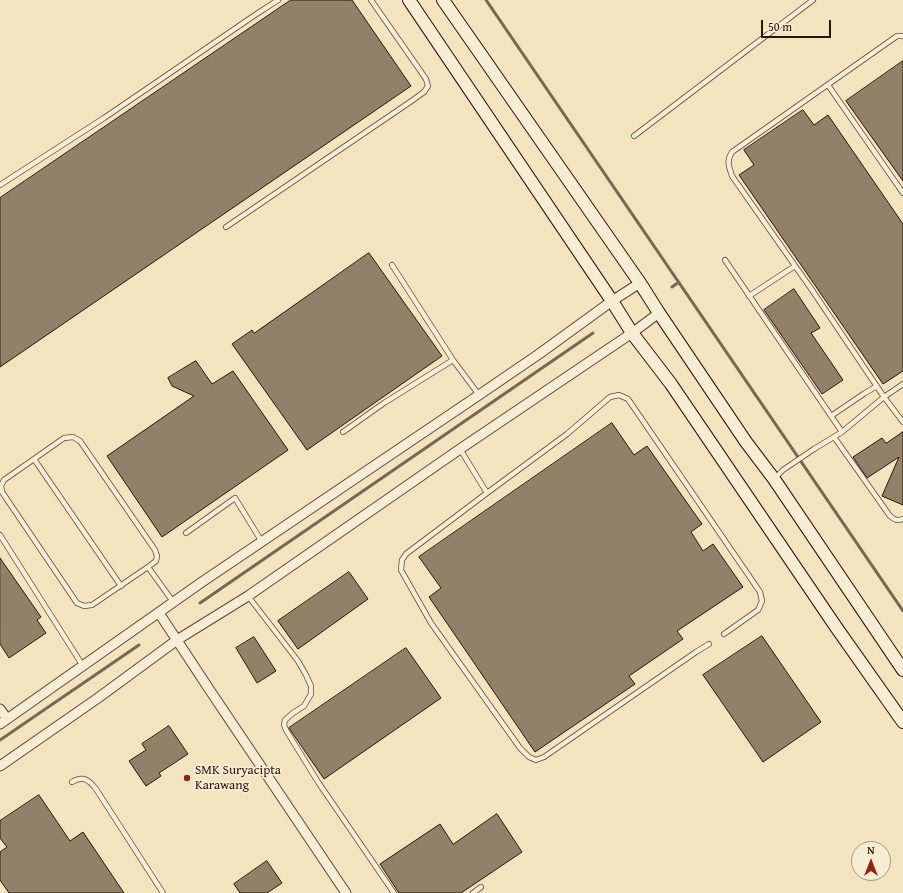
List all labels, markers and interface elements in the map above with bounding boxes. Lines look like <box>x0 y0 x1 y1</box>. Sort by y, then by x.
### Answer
scale bar <box>763 12 833 38</box>
text: 50 m <box>768 18 792 35</box>
place label: SMK Suryacipta Karawang <box>195 763 281 794</box>
marker: SMK Suryacipta Karawang <box>182 773 192 783</box>
north arrow <box>851 841 891 881</box>
text: N <box>867 842 875 858</box>

